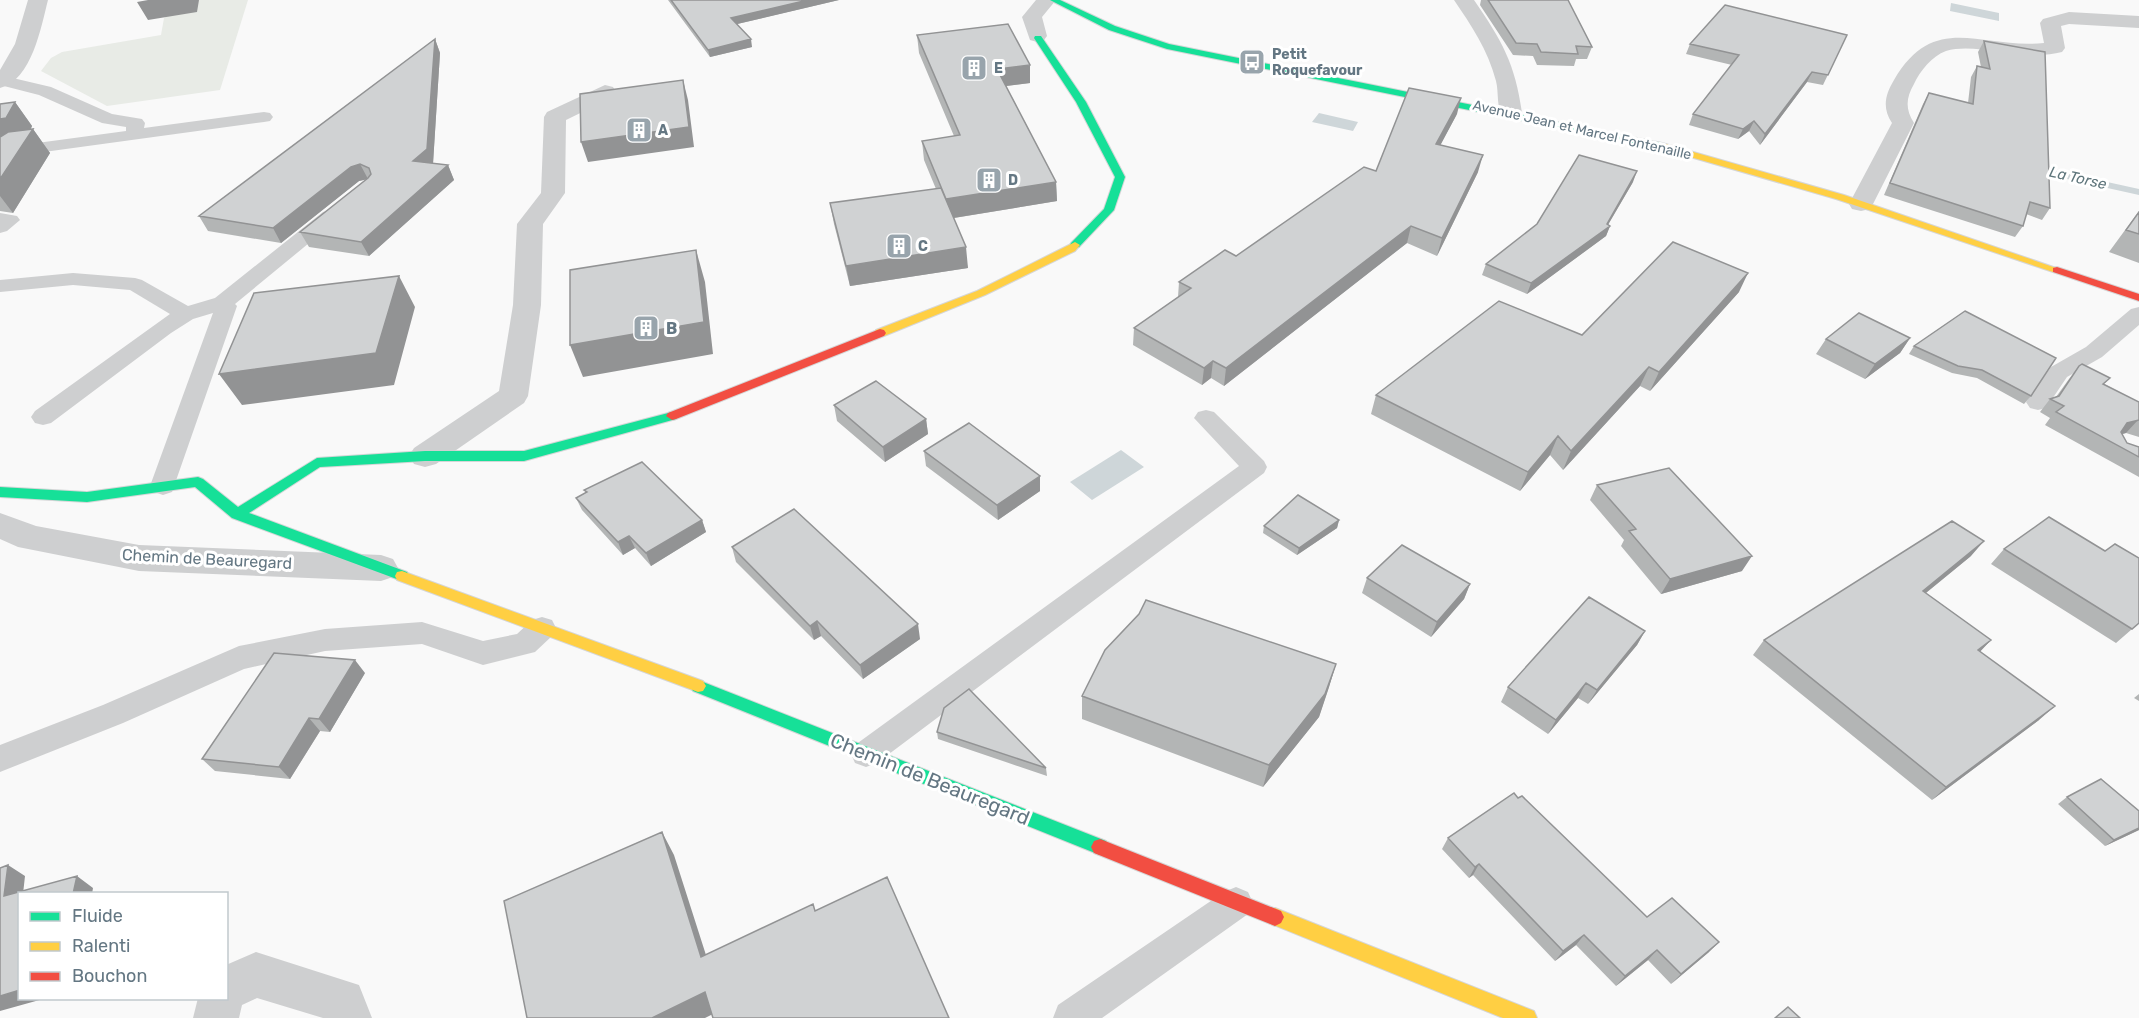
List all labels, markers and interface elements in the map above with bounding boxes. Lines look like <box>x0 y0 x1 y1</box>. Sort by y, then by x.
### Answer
place label: Petit Roquefavour <box>1272 46 1363 79</box>
bus stop icon: Petit Roquefavour <box>1237 47 1267 77</box>
building icon: E <box>959 53 989 83</box>
place label: E <box>994 60 1003 77</box>
street label: Avenue Jean et Marcel Fontenaille <box>1471 97 1693 164</box>
building icon: A <box>624 115 654 145</box>
place label: A <box>658 122 668 139</box>
water label: La Torse <box>2048 163 2109 193</box>
building icon: D <box>974 165 1004 195</box>
place label: D <box>1008 172 1018 189</box>
building icon: C <box>884 231 914 261</box>
place label: C <box>918 238 928 255</box>
building icon: B <box>631 313 661 343</box>
place label: B <box>666 319 677 338</box>
street label: Chemin de Beauregard <box>121 545 293 573</box>
street label: Chemin de Beauregard <box>827 728 1033 830</box>
legend <box>18 892 228 1000</box>
text: Fluide <box>72 905 123 927</box>
text: Ralenti <box>72 935 130 957</box>
text: Bouchon <box>72 965 147 987</box>

